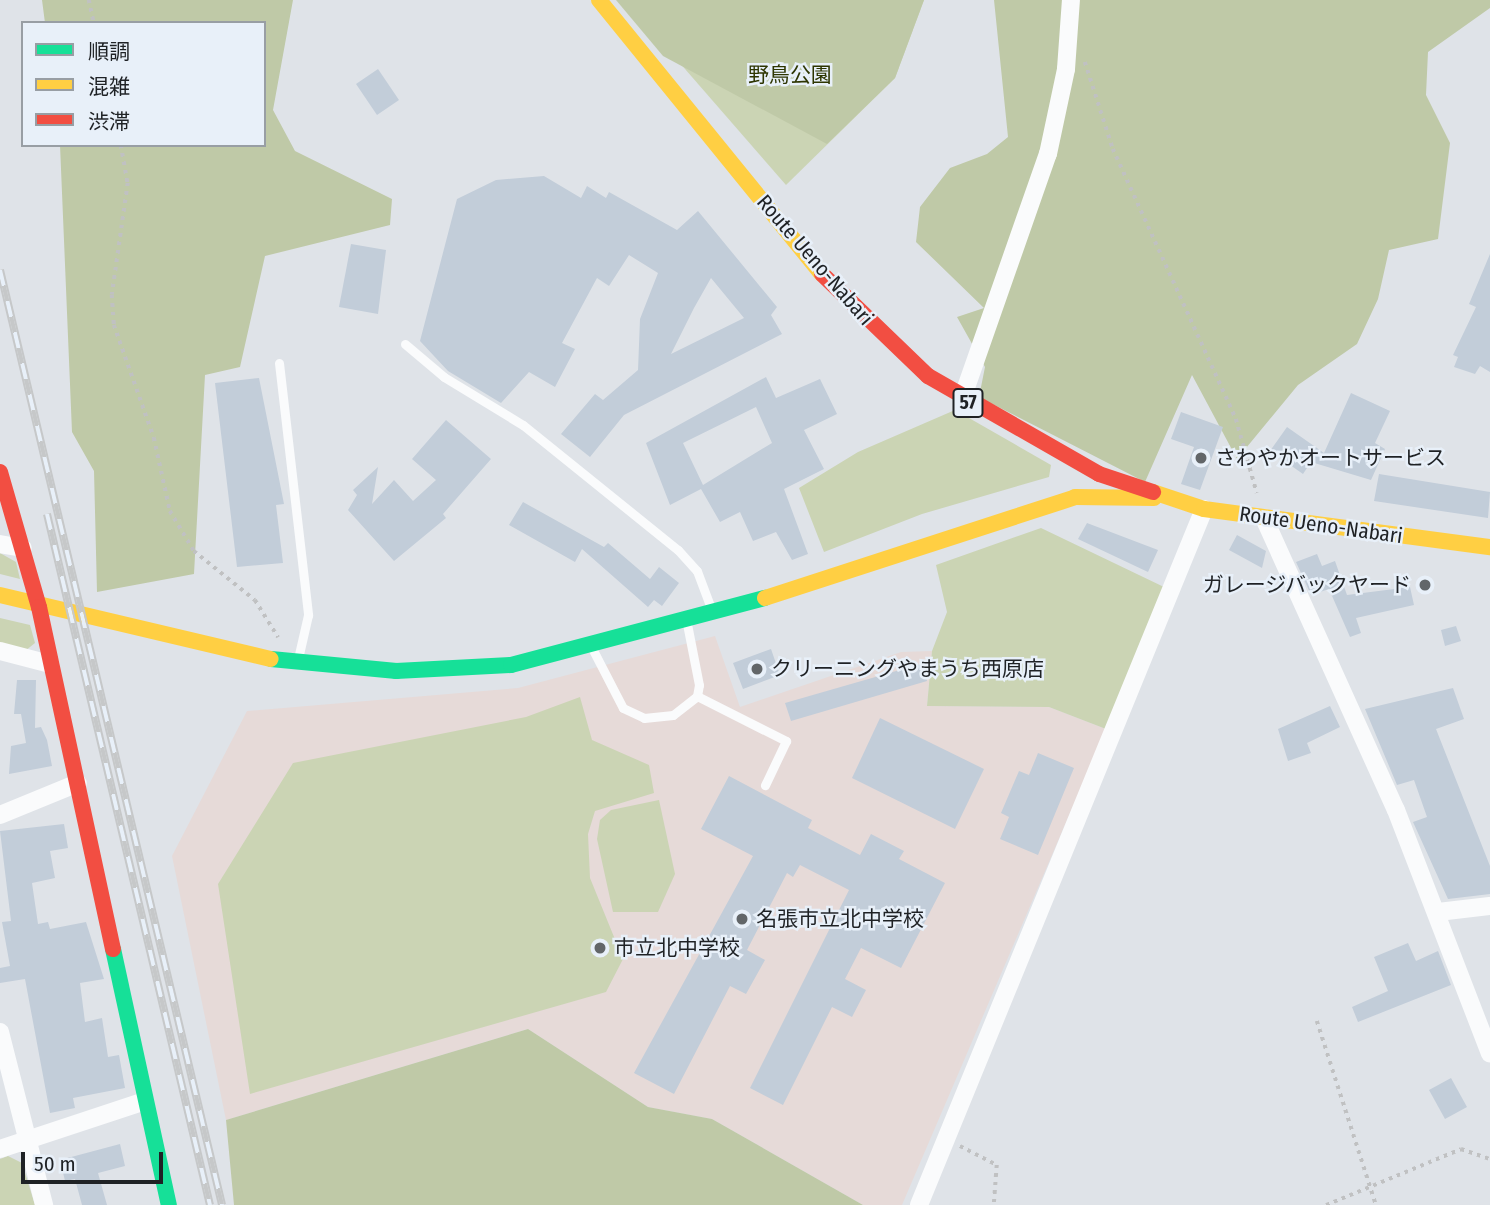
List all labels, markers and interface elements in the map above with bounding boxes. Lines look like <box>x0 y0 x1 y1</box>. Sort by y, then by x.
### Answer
legend <box>21 21 266 147</box>
text: 順調 <box>88 39 130 65</box>
park label: 野鳥公園 <box>748 62 832 88</box>
text: 混雑 <box>88 74 130 100</box>
text: 渋滞 <box>88 109 130 135</box>
street label: Route Ueno-Nabari <box>752 190 878 330</box>
road number: 57 <box>952 388 984 418</box>
place label: さわやかオートサービス <box>1215 445 1446 471</box>
marker: さわやかオートサービス <box>1193 450 1209 466</box>
street label: Route Ueno-Nabari <box>1238 501 1404 549</box>
place label: ガレージバックヤード <box>1201 572 1411 598</box>
marker: ガレージバックヤード <box>1417 577 1433 593</box>
place label: クリーニングやまうち西原店 <box>771 656 1044 682</box>
marker: クリーニングやまうち西原店 <box>749 661 765 677</box>
place label: 名張市立北中学校 <box>756 906 924 932</box>
marker: 名張市立北中学校 <box>734 911 750 927</box>
place label: 市立北中学校 <box>614 935 740 961</box>
marker: 市立北中学校 <box>592 940 608 956</box>
scale bar <box>24 1138 166 1182</box>
text: 50 m <box>34 1151 76 1177</box>

